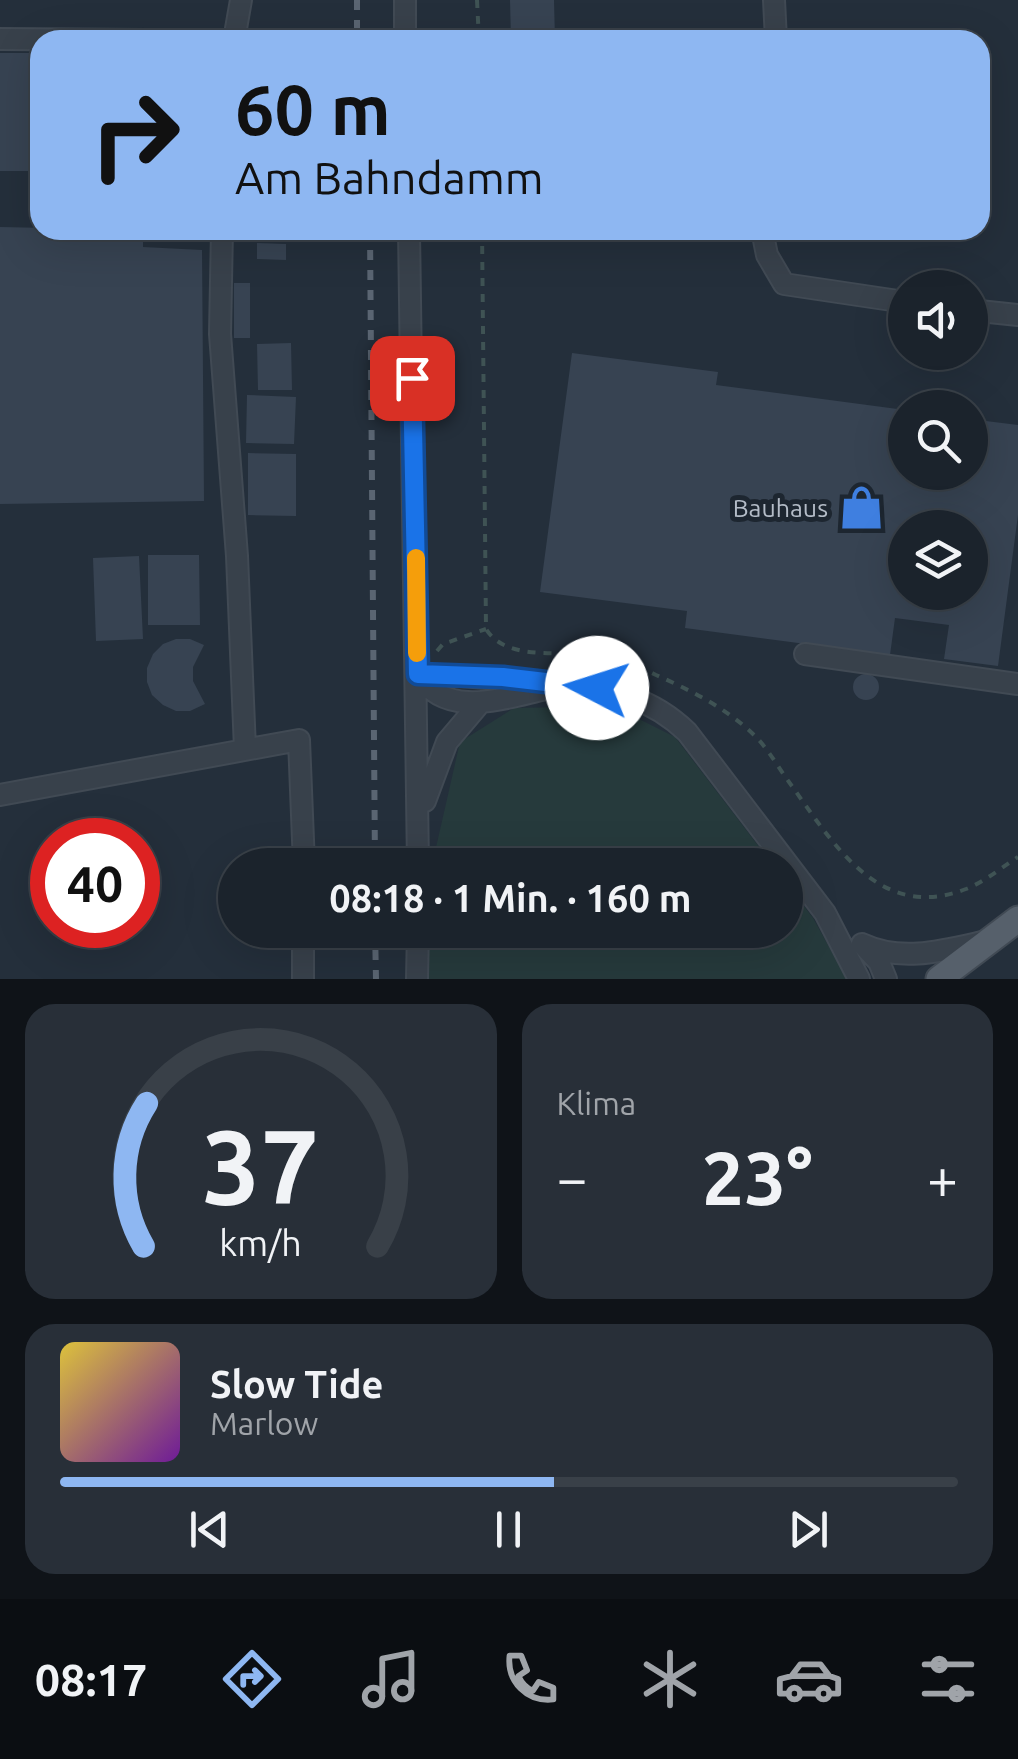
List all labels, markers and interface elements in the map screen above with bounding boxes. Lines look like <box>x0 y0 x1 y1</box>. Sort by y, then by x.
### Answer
icon: right <box>70 70 200 200</box>
text: 60 m <box>235 70 391 148</box>
text: Am Bahndamm <box>235 152 544 203</box>
map controls <box>888 270 988 610</box>
button: sound <box>888 270 988 370</box>
pin <box>370 336 455 421</box>
icon: arrive <box>385 351 440 406</box>
button: search <box>888 390 988 490</box>
shop icon: Bauhaus <box>837 484 885 532</box>
place label: Bauhaus <box>733 494 828 522</box>
button: layers <box>888 510 988 610</box>
position arrow <box>545 636 649 740</box>
speed limit sign: 40 <box>30 818 160 948</box>
text: 08:18 · 1 Min. · 160 m <box>329 877 692 919</box>
text: Klima <box>557 1085 636 1121</box>
text: 37 <box>202 1107 319 1224</box>
text: 23° <box>702 1135 813 1219</box>
text: − <box>557 1147 588 1208</box>
text: + <box>927 1147 958 1208</box>
text: km/h <box>219 1223 302 1263</box>
text: Slow Tide <box>210 1363 383 1405</box>
text: Marlow <box>210 1405 318 1441</box>
icon: previous <box>182 1502 237 1557</box>
icon: pause <box>481 1502 536 1557</box>
icon: next <box>781 1502 836 1557</box>
icon: directions <box>217 1644 287 1714</box>
icon: music <box>356 1644 426 1714</box>
icon: phone <box>495 1644 565 1714</box>
icon: climate <box>635 1644 705 1714</box>
icon: car <box>774 1644 844 1714</box>
icon: filters <box>913 1644 983 1714</box>
text: 08:17 <box>35 1654 147 1705</box>

